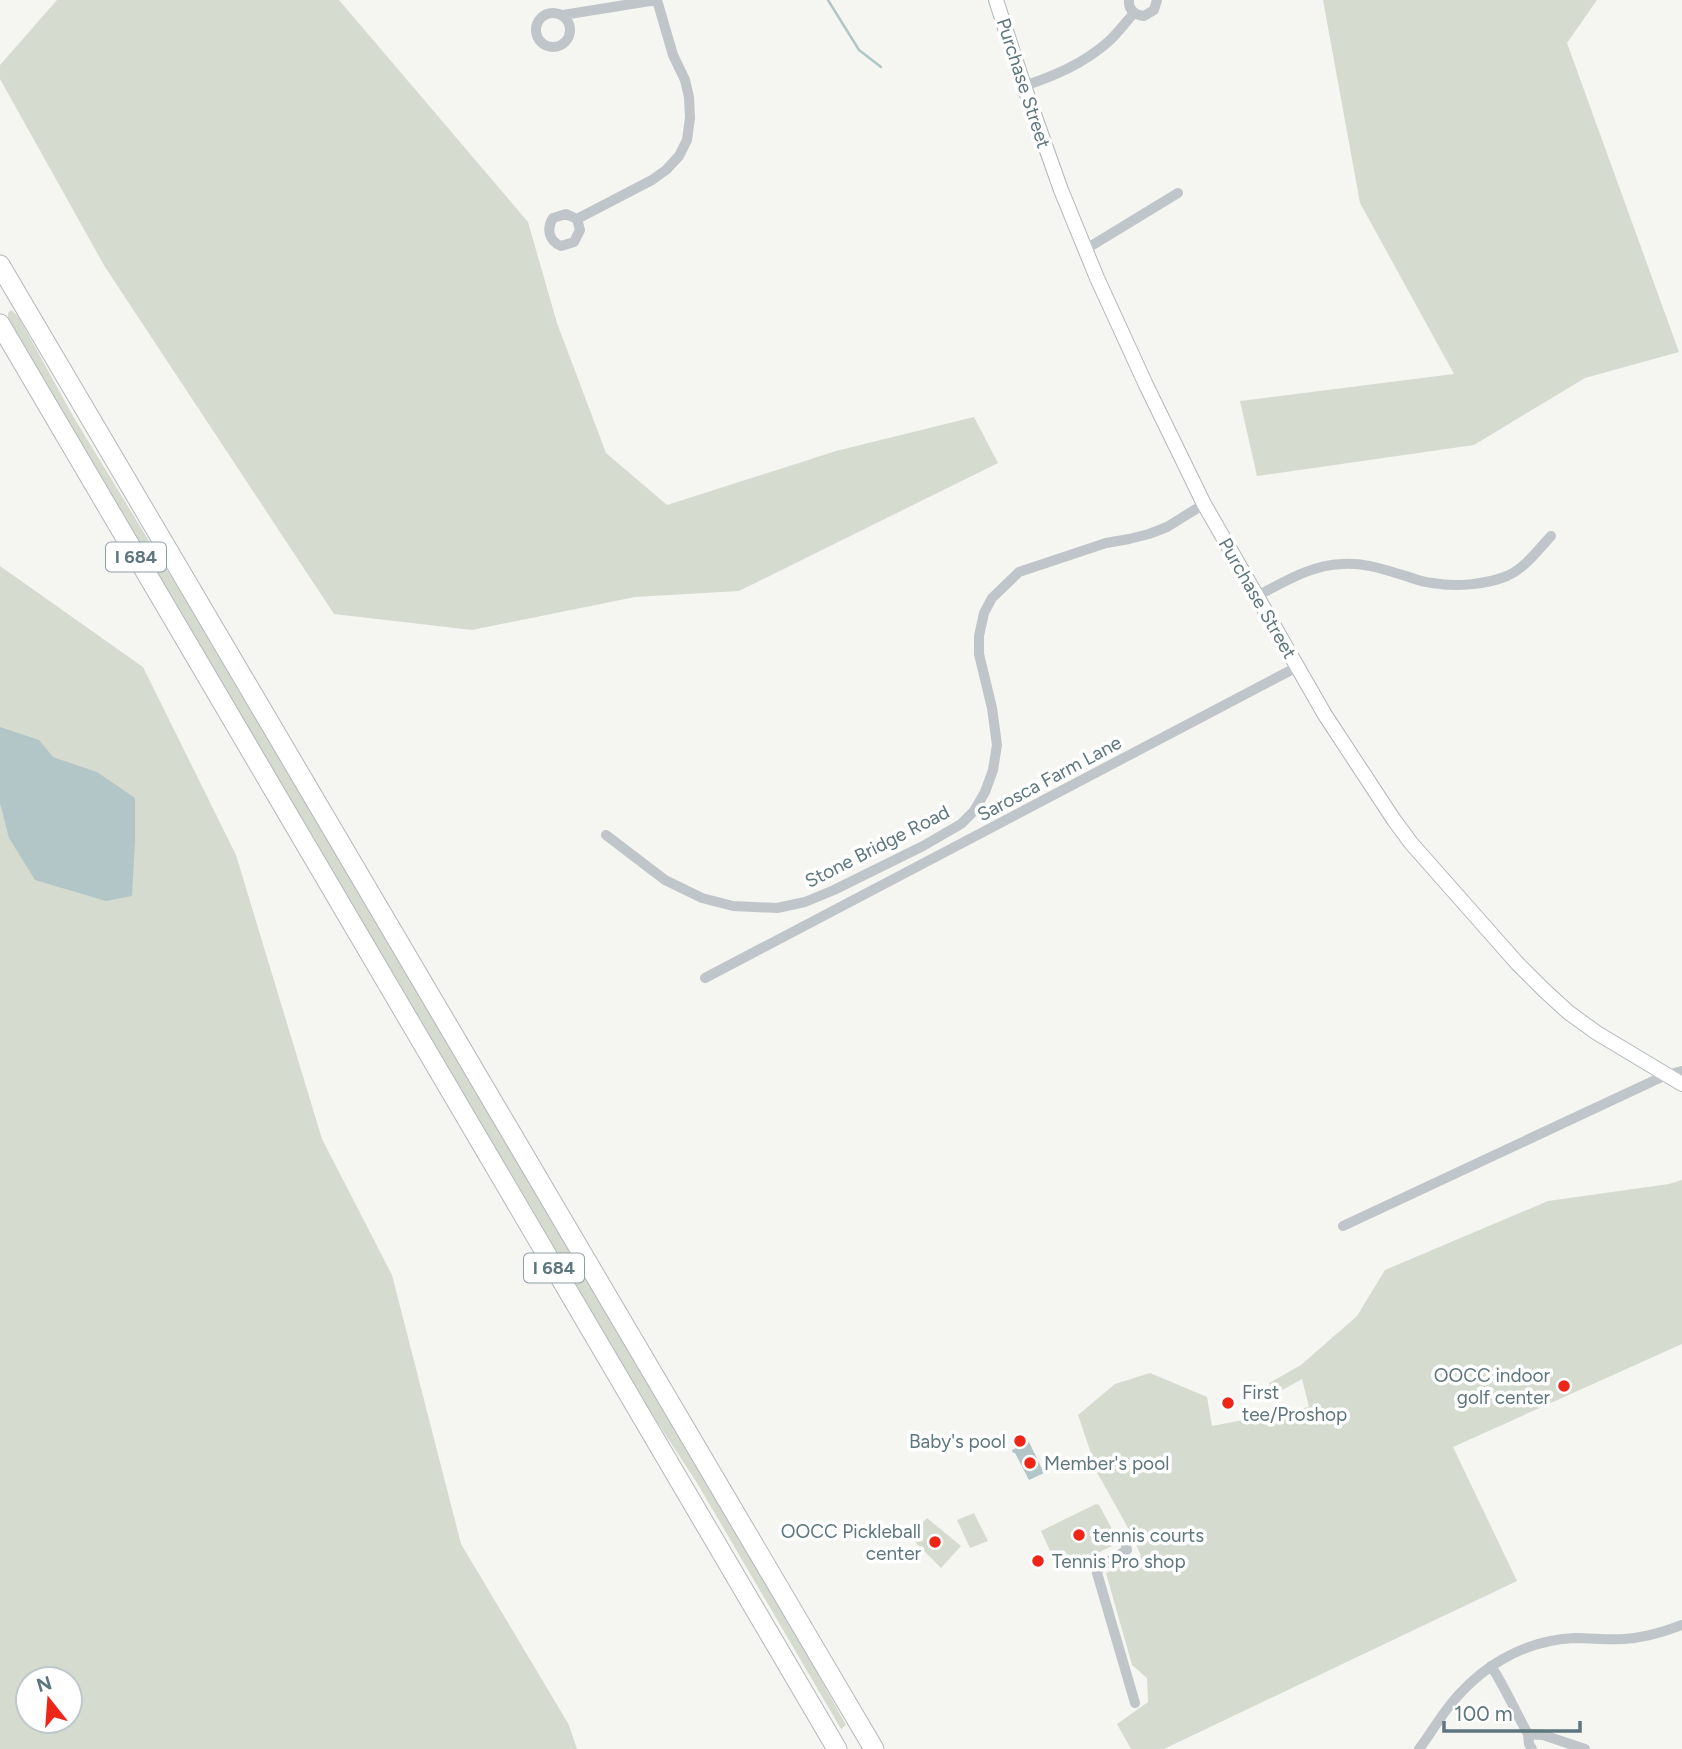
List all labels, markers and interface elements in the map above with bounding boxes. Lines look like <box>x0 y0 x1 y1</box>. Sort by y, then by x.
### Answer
street label: Purchase Street <box>992 15 1055 151</box>
street label: Purchase Street <box>1214 534 1301 663</box>
road number: I 684 <box>106 542 166 572</box>
street label: Sarosca Farm Lane <box>973 731 1125 826</box>
street label: Stone Bridge Road <box>801 800 953 893</box>
road number: I 684 <box>524 1254 584 1282</box>
place label: OOCC indoor golf center <box>1434 1364 1551 1409</box>
marker: OOCC indoor golf center <box>1556 1378 1572 1394</box>
place label: First tee/Proshop <box>1242 1381 1347 1426</box>
marker: First tee/Proshop <box>1220 1395 1236 1411</box>
place label: Baby's pool <box>909 1430 1006 1453</box>
marker: Baby's pool <box>1012 1433 1028 1449</box>
place label: Member's pool <box>1044 1452 1169 1475</box>
marker: Member's pool <box>1022 1455 1038 1471</box>
place label: OOCC Pickleball center <box>781 1520 922 1565</box>
place label: tennis courts <box>1093 1524 1204 1547</box>
marker: tennis courts <box>1071 1527 1087 1543</box>
marker: OOCC Pickleball center <box>927 1534 943 1550</box>
place label: Tennis Pro shop <box>1052 1550 1186 1573</box>
marker: Tennis Pro shop <box>1030 1553 1046 1569</box>
north arrow <box>14 1665 84 1735</box>
text: N <box>34 1671 55 1697</box>
scale bar <box>1444 1690 1580 1734</box>
text: 100 m <box>1454 1701 1513 1726</box>

